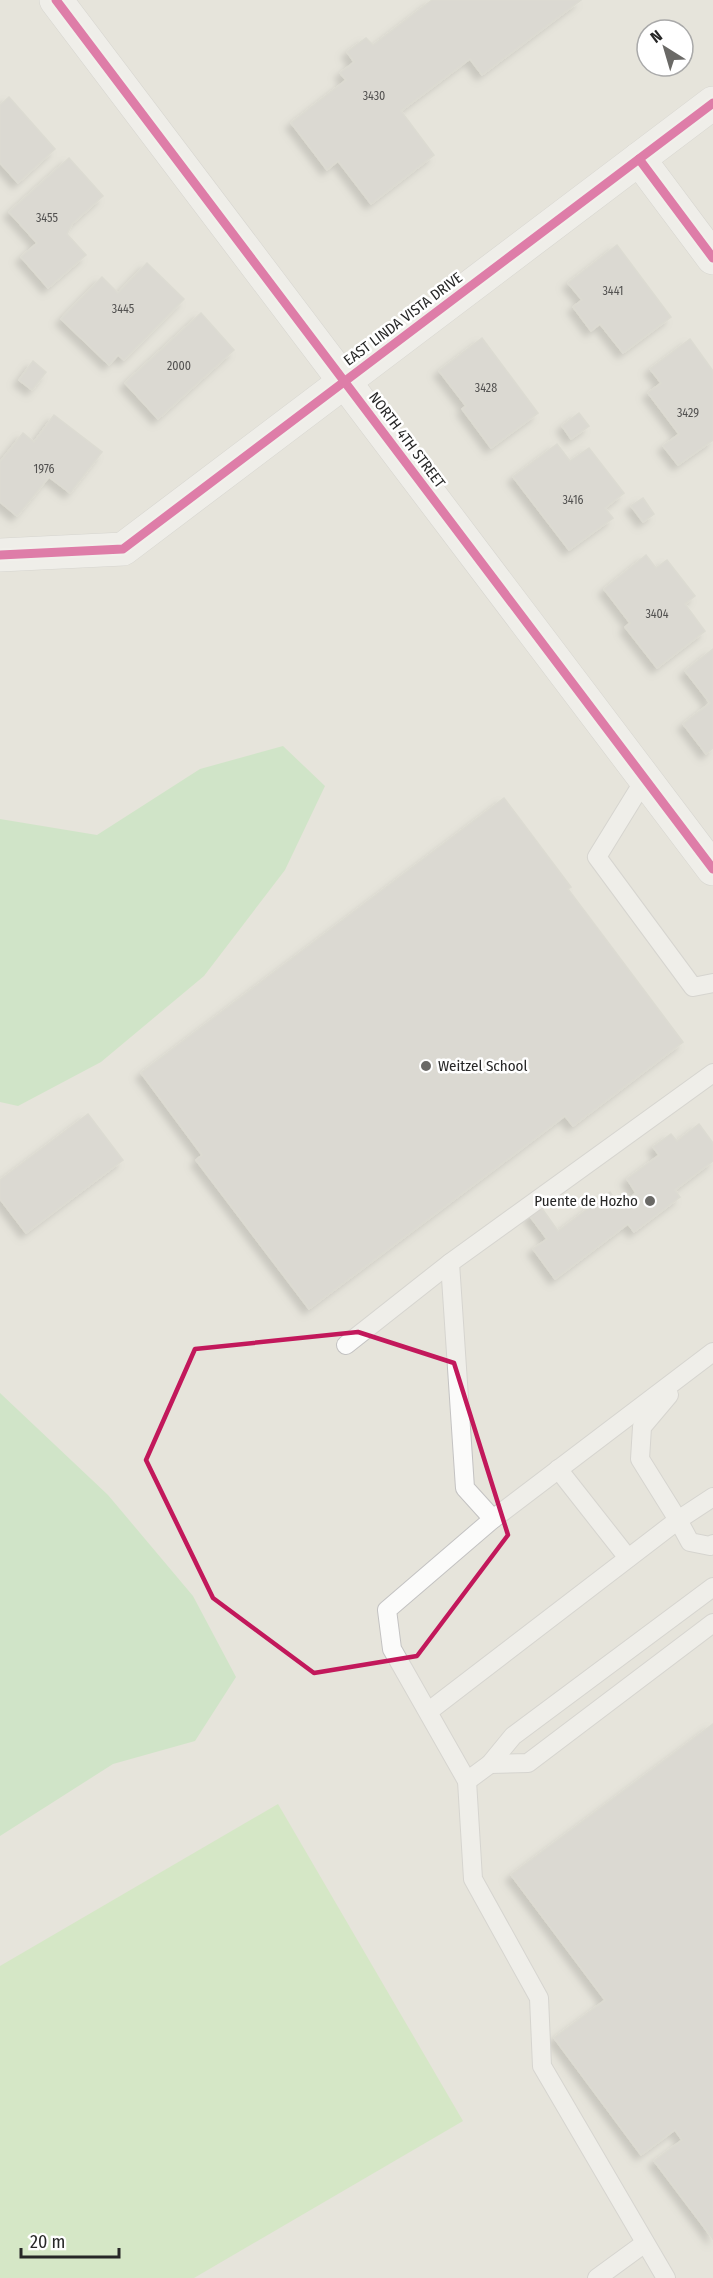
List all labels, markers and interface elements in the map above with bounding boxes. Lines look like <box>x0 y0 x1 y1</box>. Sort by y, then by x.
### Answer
north arrow <box>635 18 695 78</box>
text: N <box>647 26 666 47</box>
house number: 3430 <box>363 89 385 103</box>
house number: 3455 <box>36 211 58 225</box>
street label: EAST LINDA VISTA DRIVE <box>340 268 466 370</box>
house number: 3441 <box>602 284 624 298</box>
house number: 3445 <box>112 302 135 316</box>
house number: 2000 <box>167 359 191 373</box>
house number: 3428 <box>475 381 497 395</box>
street label: NORTH 4TH STREET <box>365 389 449 491</box>
house number: 3429 <box>677 406 699 420</box>
house number: 1976 <box>34 462 54 476</box>
house number: 3416 <box>562 493 584 507</box>
house number: 3404 <box>645 607 669 621</box>
place label: Weitzel School <box>438 1057 527 1075</box>
marker: Weitzel School <box>419 1059 433 1073</box>
place label: Puente de Hozho <box>534 1192 638 1210</box>
marker: Puente de Hozho <box>643 1194 657 1208</box>
scale bar <box>21 2221 118 2259</box>
text: 20 m <box>30 2231 65 2253</box>

